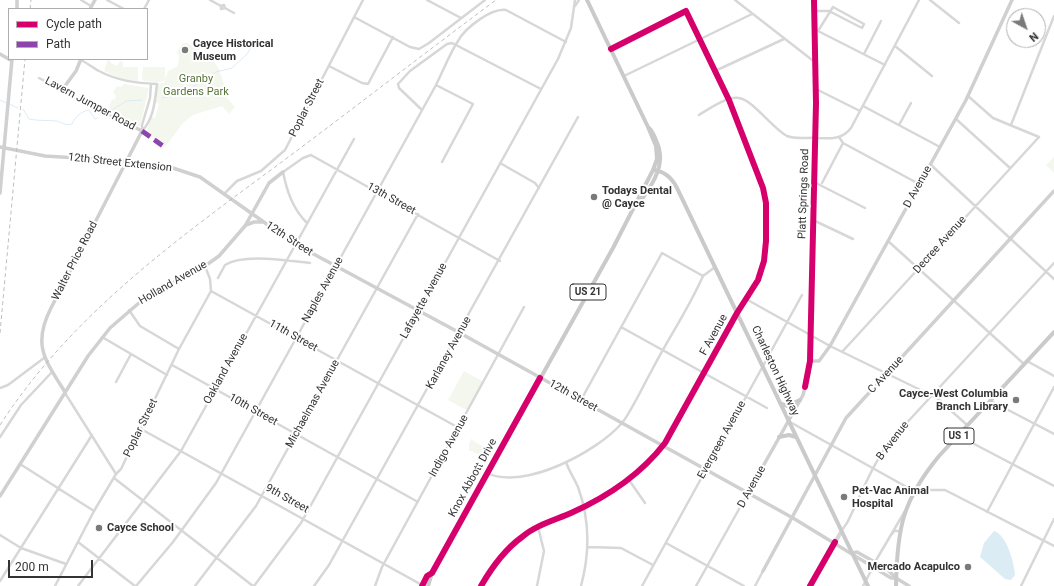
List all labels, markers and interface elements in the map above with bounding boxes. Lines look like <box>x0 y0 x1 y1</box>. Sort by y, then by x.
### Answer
legend <box>8 8 148 60</box>
north arrow <box>1006 8 1046 48</box>
text: Cycle path <box>46 17 102 31</box>
text: N <box>1026 29 1041 44</box>
text: Path <box>46 37 71 51</box>
place label: Cayce Historical Museum <box>193 37 273 63</box>
marker: Cayce Historical Museum <box>180 45 190 55</box>
park label: Granby Gardens Park <box>163 72 229 98</box>
street label: Lavern Jumper Road <box>42 74 138 134</box>
street label: Poplar Street <box>287 77 327 139</box>
street label: Platt Springs Road <box>796 149 812 239</box>
street label: 12th Street Extension <box>67 151 173 175</box>
street label: D Avenue <box>901 164 935 210</box>
street label: 13th Street <box>364 180 418 218</box>
place label: Todays Dental @ Cayce <box>602 184 672 210</box>
marker: Todays Dental @ Cayce <box>589 192 599 202</box>
street label: Decree Avenue <box>911 214 969 276</box>
street label: Walter Price Road <box>49 219 101 303</box>
street label: 12th Street <box>263 219 315 259</box>
street label: Naples Avenue <box>300 255 346 325</box>
street label: Holland Avenue <box>137 258 209 308</box>
street label: Lafayette Avenue <box>398 261 450 341</box>
road number: US 21 <box>570 284 606 300</box>
street label: F Avenue <box>697 312 731 358</box>
street label: Karlaney Avenue <box>424 314 474 392</box>
street label: 11th Street <box>266 317 320 355</box>
street label: Charleston Highway <box>748 324 802 418</box>
street label: Oakland Avenue <box>201 331 251 407</box>
street label: C Avenue <box>866 354 906 396</box>
street label: Michaelmas Avenue <box>283 358 343 450</box>
street label: 12th Street <box>546 377 600 415</box>
place label: Cayce-West Columbia Branch Library <box>899 387 1008 413</box>
street label: 10th Street <box>226 391 280 429</box>
marker: Cayce-West Columbia Branch Library <box>1011 395 1021 405</box>
street label: Poplar Street <box>121 397 161 459</box>
street label: Evergreen Avenue <box>695 399 749 481</box>
street label: Indigo Avenue <box>426 413 472 479</box>
street label: B Avenue <box>874 419 912 463</box>
road number: US 1 <box>944 428 974 444</box>
street label: Knox Abbott Drive <box>446 436 500 520</box>
street label: D Avenue <box>735 464 769 510</box>
street label: 9th Street <box>263 482 311 516</box>
place label: Pet-Vac Animal Hospital <box>852 484 929 510</box>
marker: Pet-Vac Animal Hospital <box>839 492 849 502</box>
place label: Cayce School <box>107 521 174 535</box>
marker: Cayce School <box>94 523 104 533</box>
scale bar <box>10 552 95 578</box>
text: 200 m <box>15 560 49 574</box>
place label: Mercado Acapulco <box>868 560 960 574</box>
marker: Mercado Acapulco <box>963 562 973 572</box>

